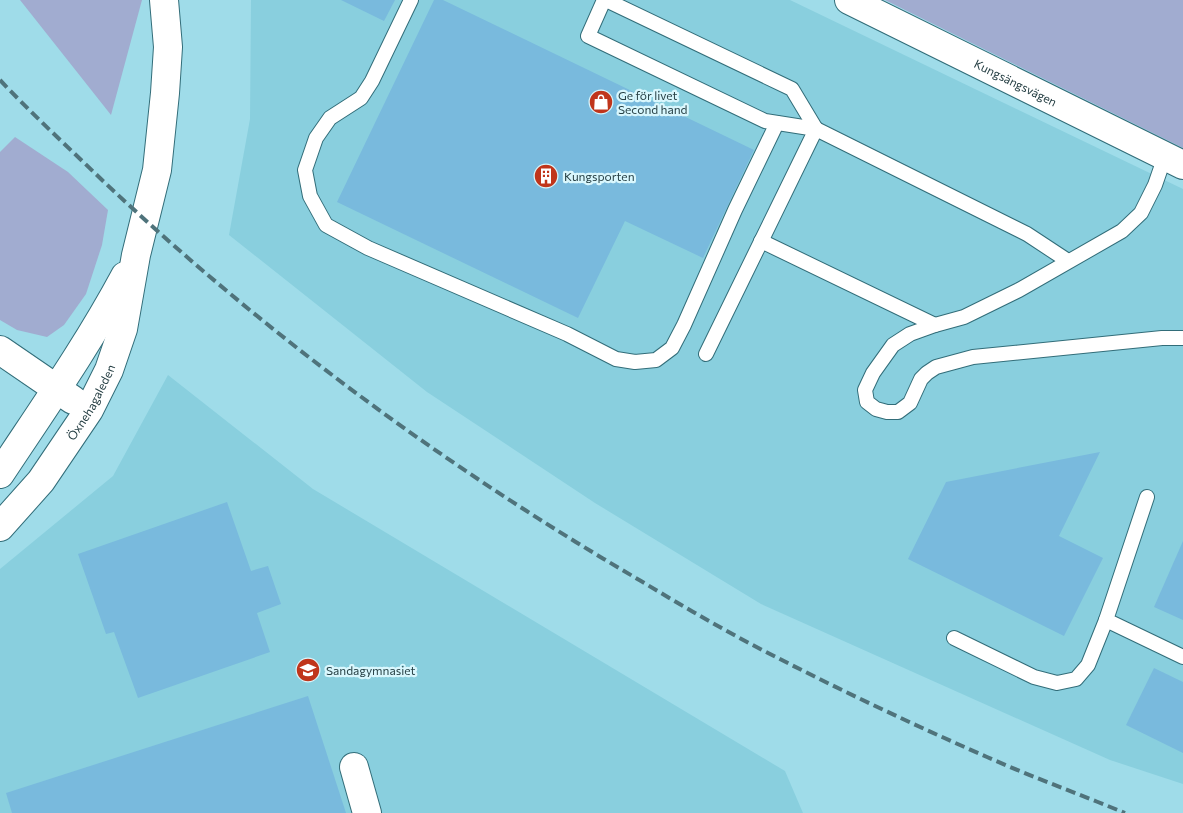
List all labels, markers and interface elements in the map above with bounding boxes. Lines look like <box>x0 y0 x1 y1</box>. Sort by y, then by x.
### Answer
street label: Kungsängsvägen <box>972 56 1059 109</box>
place label: Ge för livet Second hand <box>618 88 688 116</box>
shop icon: Ge för livet Second hand <box>588 89 614 115</box>
building icon: Kungsporten <box>533 163 559 189</box>
place label: Kungsporten <box>564 169 635 183</box>
street label: Öxnehagaleden <box>64 363 117 443</box>
school or university icon: Sandagymnasiet <box>295 657 321 683</box>
place label: Sandagymnasiet <box>326 663 416 677</box>

